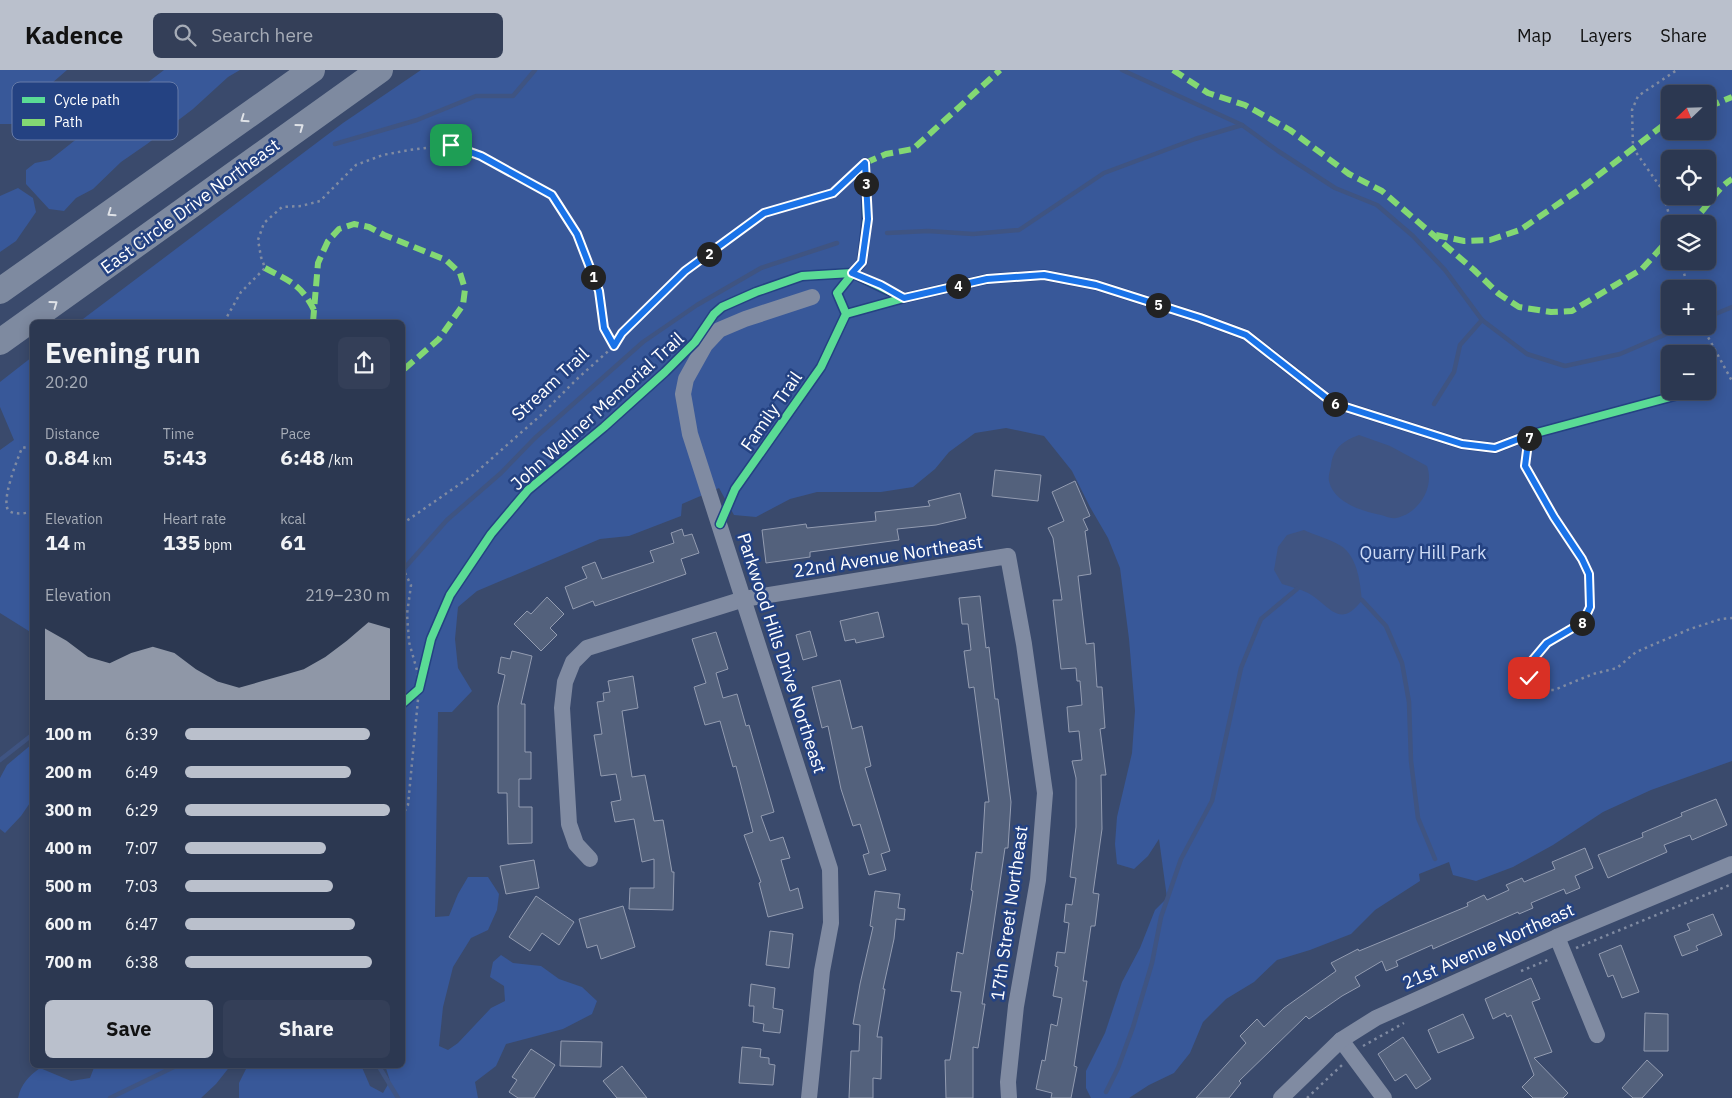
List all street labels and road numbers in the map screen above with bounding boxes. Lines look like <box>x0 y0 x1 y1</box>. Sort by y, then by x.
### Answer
street label: East Circle Drive Northeast <box>96 133 284 279</box>
street label: John Wellner Memorial Trail <box>506 327 689 495</box>
street label: Stream Trail <box>506 342 594 426</box>
street label: Family Trail <box>735 367 807 455</box>
street label: Parkwood Hills Drive Northeast <box>732 530 832 776</box>
street label: 22nd Avenue Northeast <box>792 530 984 582</box>
street label: 17th Street Northeast <box>985 824 1033 1002</box>
street label: 21st Avenue Northeast <box>1399 898 1577 994</box>

